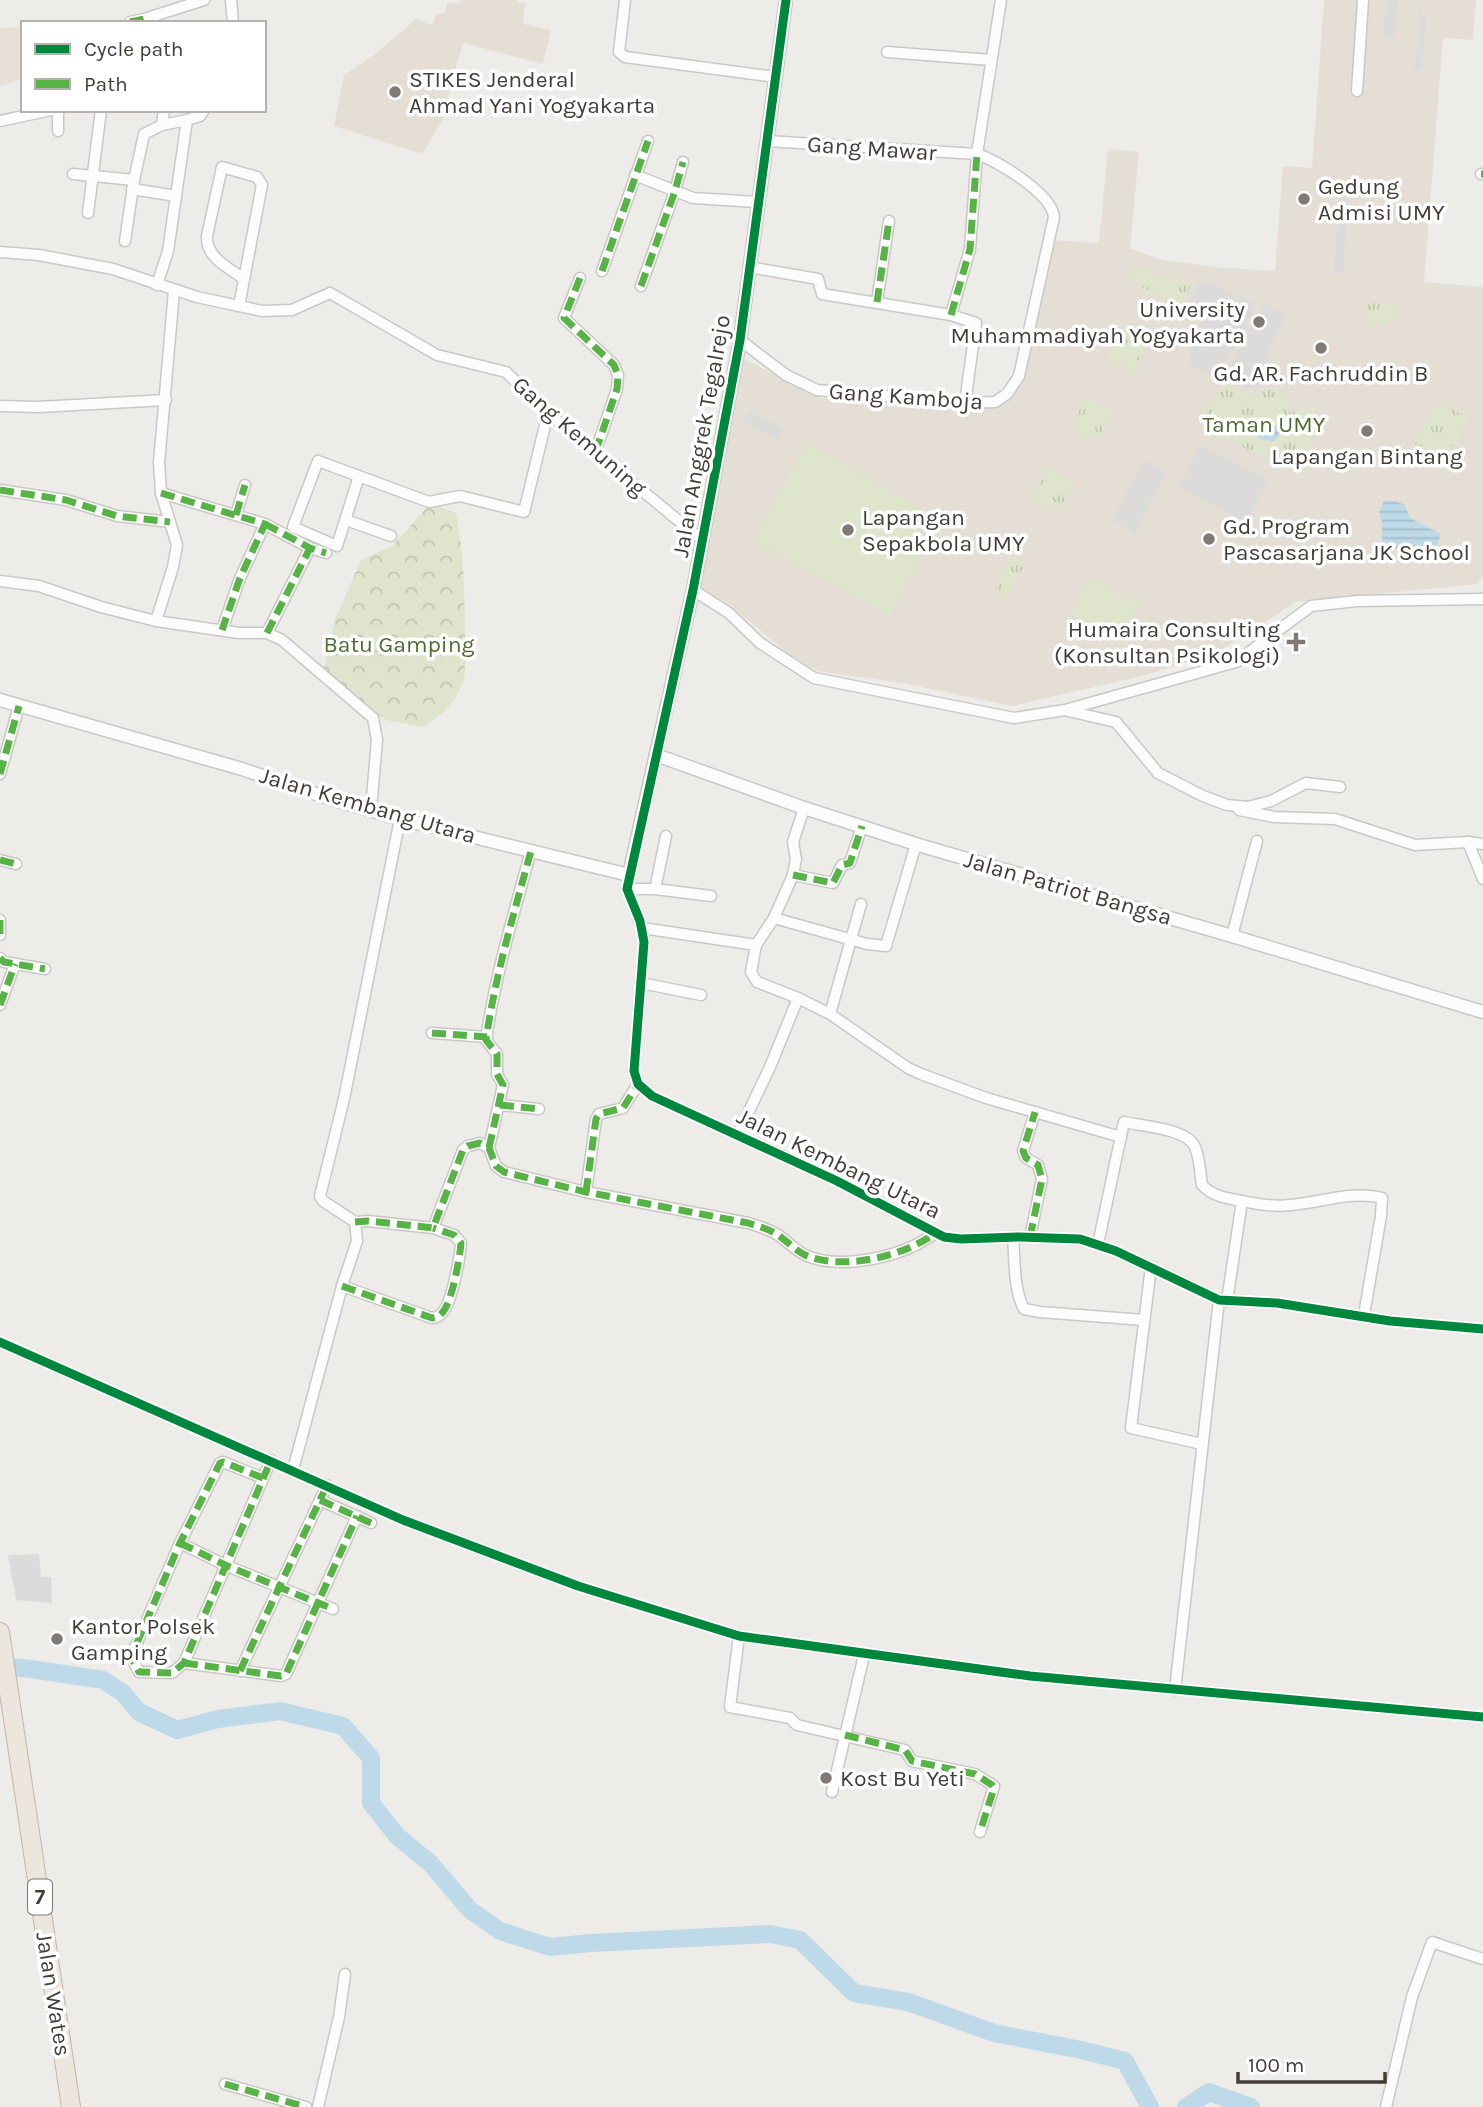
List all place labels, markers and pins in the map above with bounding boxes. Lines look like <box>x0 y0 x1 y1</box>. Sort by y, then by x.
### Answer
place label: STIKES Jenderal Ahmad Yani Yogyakarta <box>409 66 655 119</box>
marker: STIKES Jenderal Ahmad Yani Yogyakarta <box>387 84 403 100</box>
place label: Gedung Admisi UMY <box>1318 173 1445 226</box>
marker: Gedung Admisi UMY <box>1296 191 1312 207</box>
place label: University Muhammadiyah Yogyakarta <box>951 296 1245 349</box>
marker: University Muhammadiyah Yogyakarta <box>1251 314 1267 330</box>
marker: Gd. AR. Fachruddin B <box>1313 340 1329 356</box>
place label: Gd. AR. Fachruddin B <box>1214 360 1428 387</box>
marker: Lapangan Bintang <box>1359 423 1375 439</box>
place label: Lapangan Bintang <box>1271 443 1463 470</box>
place label: Lapangan Sepakbola UMY <box>862 504 1025 557</box>
place label: Gd. Program Pascasarjana JK School <box>1223 513 1470 566</box>
marker: Lapangan Sepakbola UMY <box>840 522 856 538</box>
marker: Gd. Program Pascasarjana JK School <box>1201 531 1217 547</box>
place label: Humaira Consulting (Konsultan Psikologi) <box>1054 616 1280 669</box>
marker: Humaira Consulting (Konsultan Psikologi) <box>1286 632 1306 652</box>
place label: Kantor Polsek Gamping <box>71 1613 215 1666</box>
marker: Kantor Polsek Gamping <box>49 1631 65 1647</box>
place label: Kost Bu Yeti <box>840 1765 965 1792</box>
marker: Kost Bu Yeti <box>818 1770 834 1786</box>

